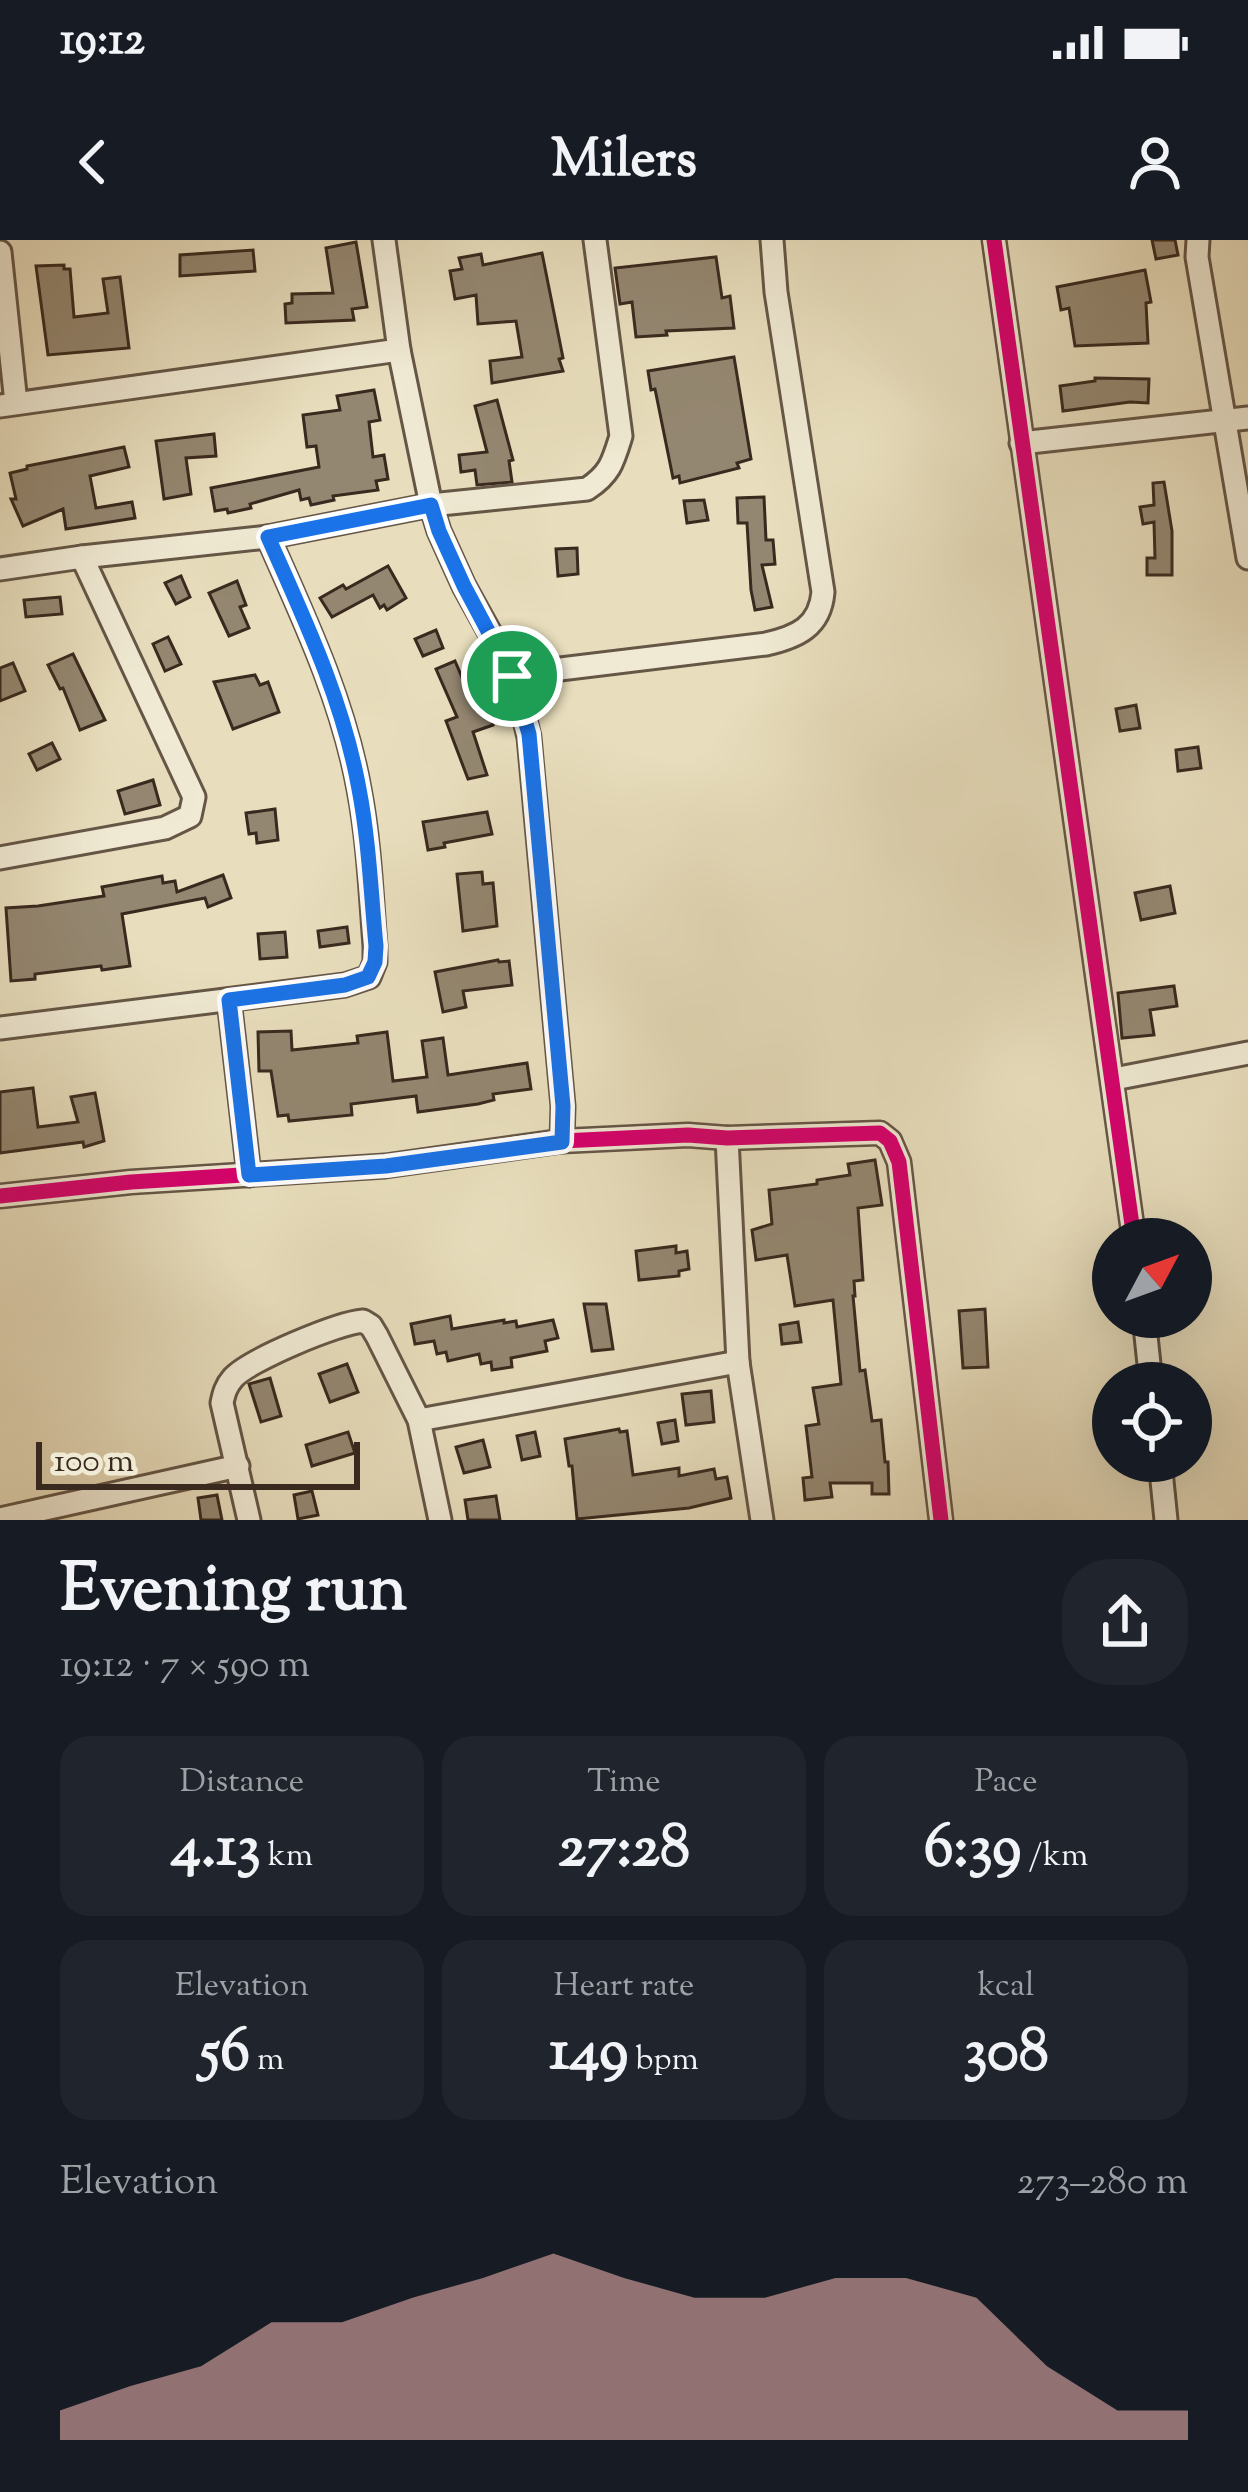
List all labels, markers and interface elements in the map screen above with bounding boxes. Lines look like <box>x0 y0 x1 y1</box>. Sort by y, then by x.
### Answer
text: 19:12 <box>60 10 145 75</box>
text: Milers <box>551 123 697 201</box>
icon: back <box>60 129 126 195</box>
icon: person <box>1122 129 1188 195</box>
pin <box>461 625 563 727</box>
icon: arrive <box>479 643 545 709</box>
north arrow <box>1092 1218 1212 1338</box>
map controls <box>1092 1218 1212 1482</box>
button: locate <box>1092 1362 1212 1482</box>
scale bar <box>36 1436 360 1489</box>
text: 100 m <box>54 1439 134 1487</box>
text: Evening run <box>60 1546 407 1641</box>
button: share <box>1062 1559 1188 1685</box>
text: 19:12 · 7 × 590 m <box>60 1639 310 1695</box>
text: Distance <box>180 1759 304 1807</box>
text: Time <box>587 1759 661 1807</box>
text: Pace <box>974 1759 1038 1807</box>
text: 4.13 <box>171 1807 261 1894</box>
text: 27:28 <box>558 1807 690 1894</box>
text: 6:39 <box>924 1807 1021 1894</box>
text: km <box>261 1833 313 1881</box>
text: /km <box>1021 1833 1088 1881</box>
text: Elevation <box>175 1963 309 2011</box>
text: Heart rate <box>554 1963 694 2011</box>
text: kcal <box>978 1963 1034 2011</box>
text: 56 <box>200 2011 250 2098</box>
text: 149 <box>549 2011 628 2098</box>
text: 308 <box>963 2011 1049 2098</box>
text: m <box>250 2037 284 2085</box>
text: bpm <box>628 2037 699 2085</box>
text: Elevation <box>60 2156 218 2212</box>
text: 273–280 m <box>1017 2156 1188 2212</box>

